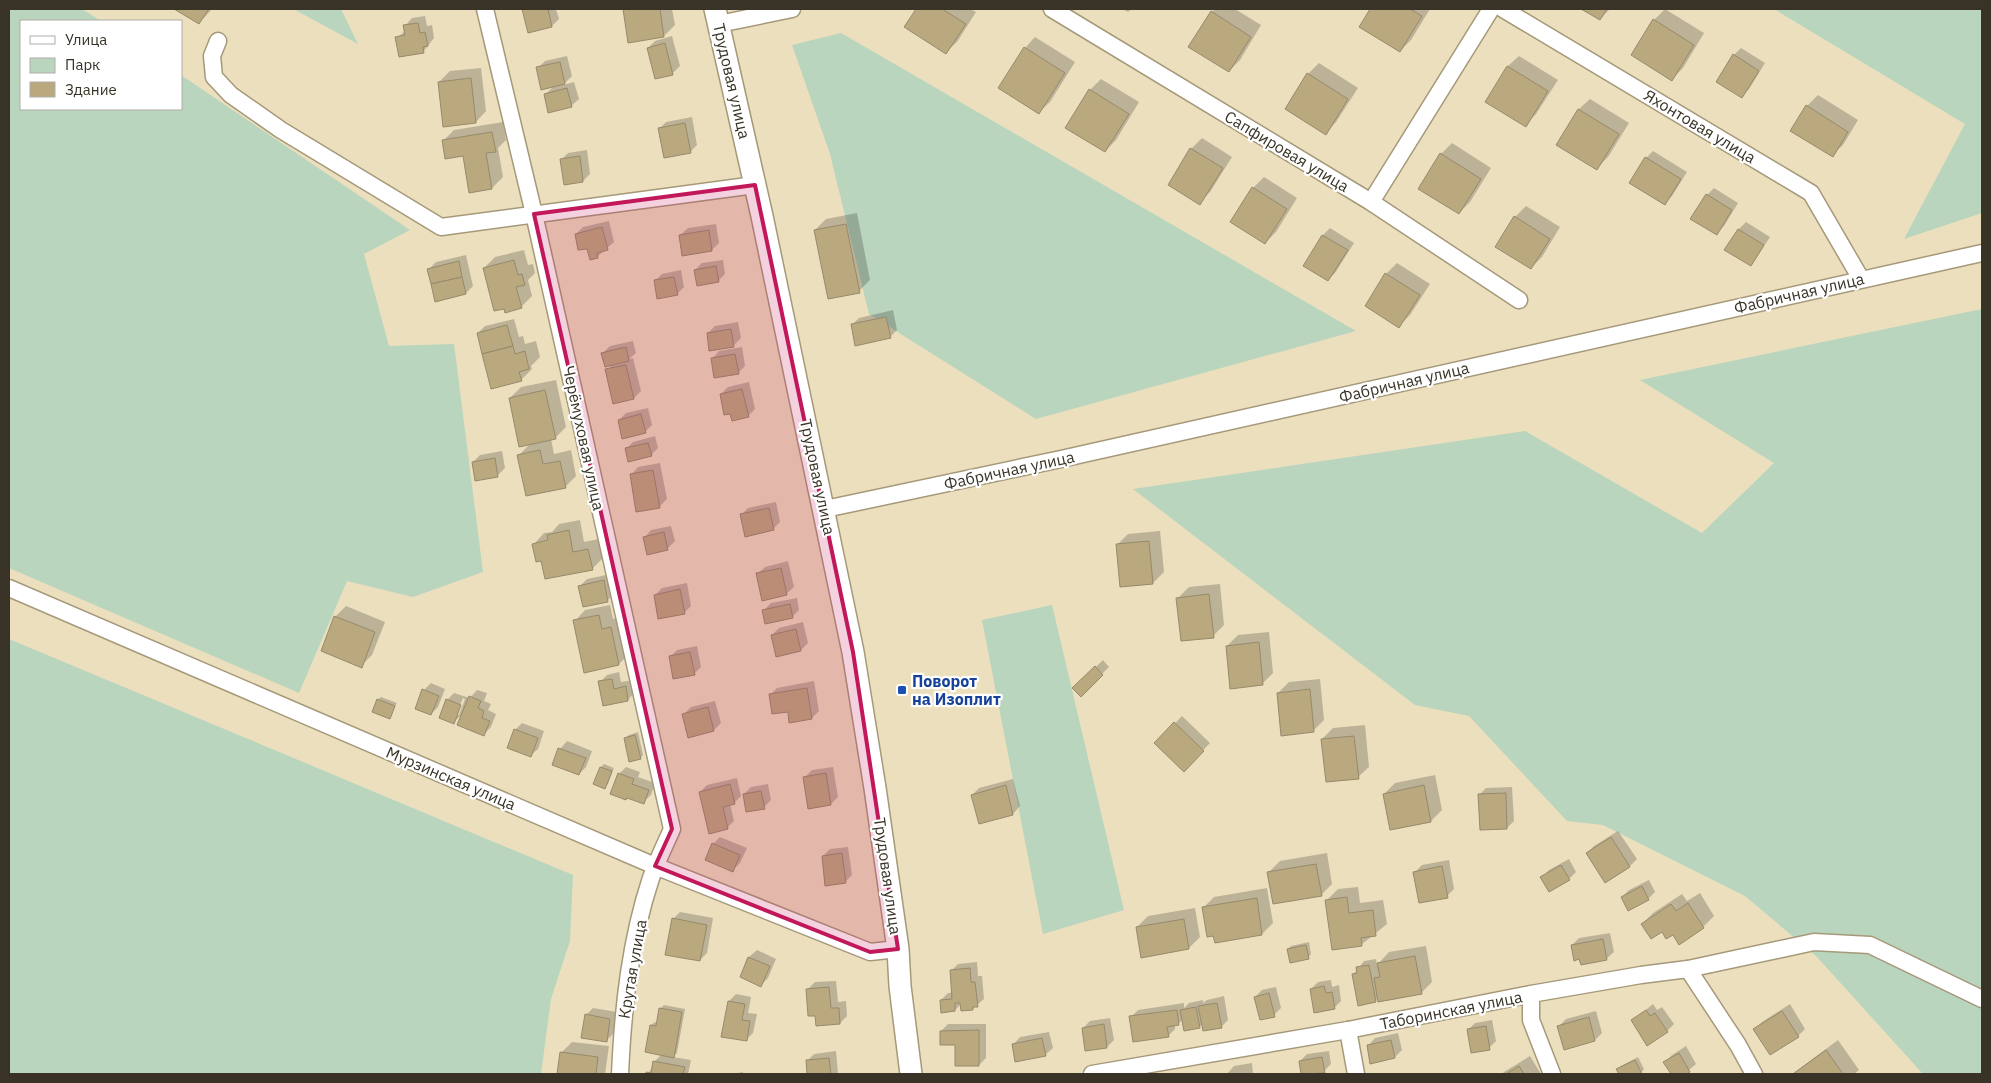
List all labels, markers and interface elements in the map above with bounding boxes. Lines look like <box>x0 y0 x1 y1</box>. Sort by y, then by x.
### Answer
legend <box>20 20 182 110</box>
street label: Трудовая улица <box>709 21 755 141</box>
text: Улица <box>65 30 107 49</box>
text: Парк <box>65 55 100 74</box>
text: Здание <box>65 80 117 99</box>
street label: Яхонтовая улица <box>1640 85 1760 167</box>
street label: Сапфировая улица <box>1221 106 1353 196</box>
street label: Фабричная улица <box>1732 268 1867 318</box>
street label: Фабричная улица <box>1337 357 1472 407</box>
street label: Черёмуховая улица <box>559 364 609 513</box>
street label: Трудовая улица <box>796 417 840 537</box>
street label: Фабричная улица <box>942 446 1077 494</box>
place label: Поворот на Изоплит <box>912 671 1001 709</box>
marker: Поворот на Изоплит <box>896 684 908 696</box>
street label: Мурзинская улица <box>383 742 519 815</box>
street label: Трудовая улица <box>870 816 906 936</box>
street label: Крутая улица <box>613 917 651 1020</box>
street label: Таборинская улица <box>1378 986 1524 1034</box>

